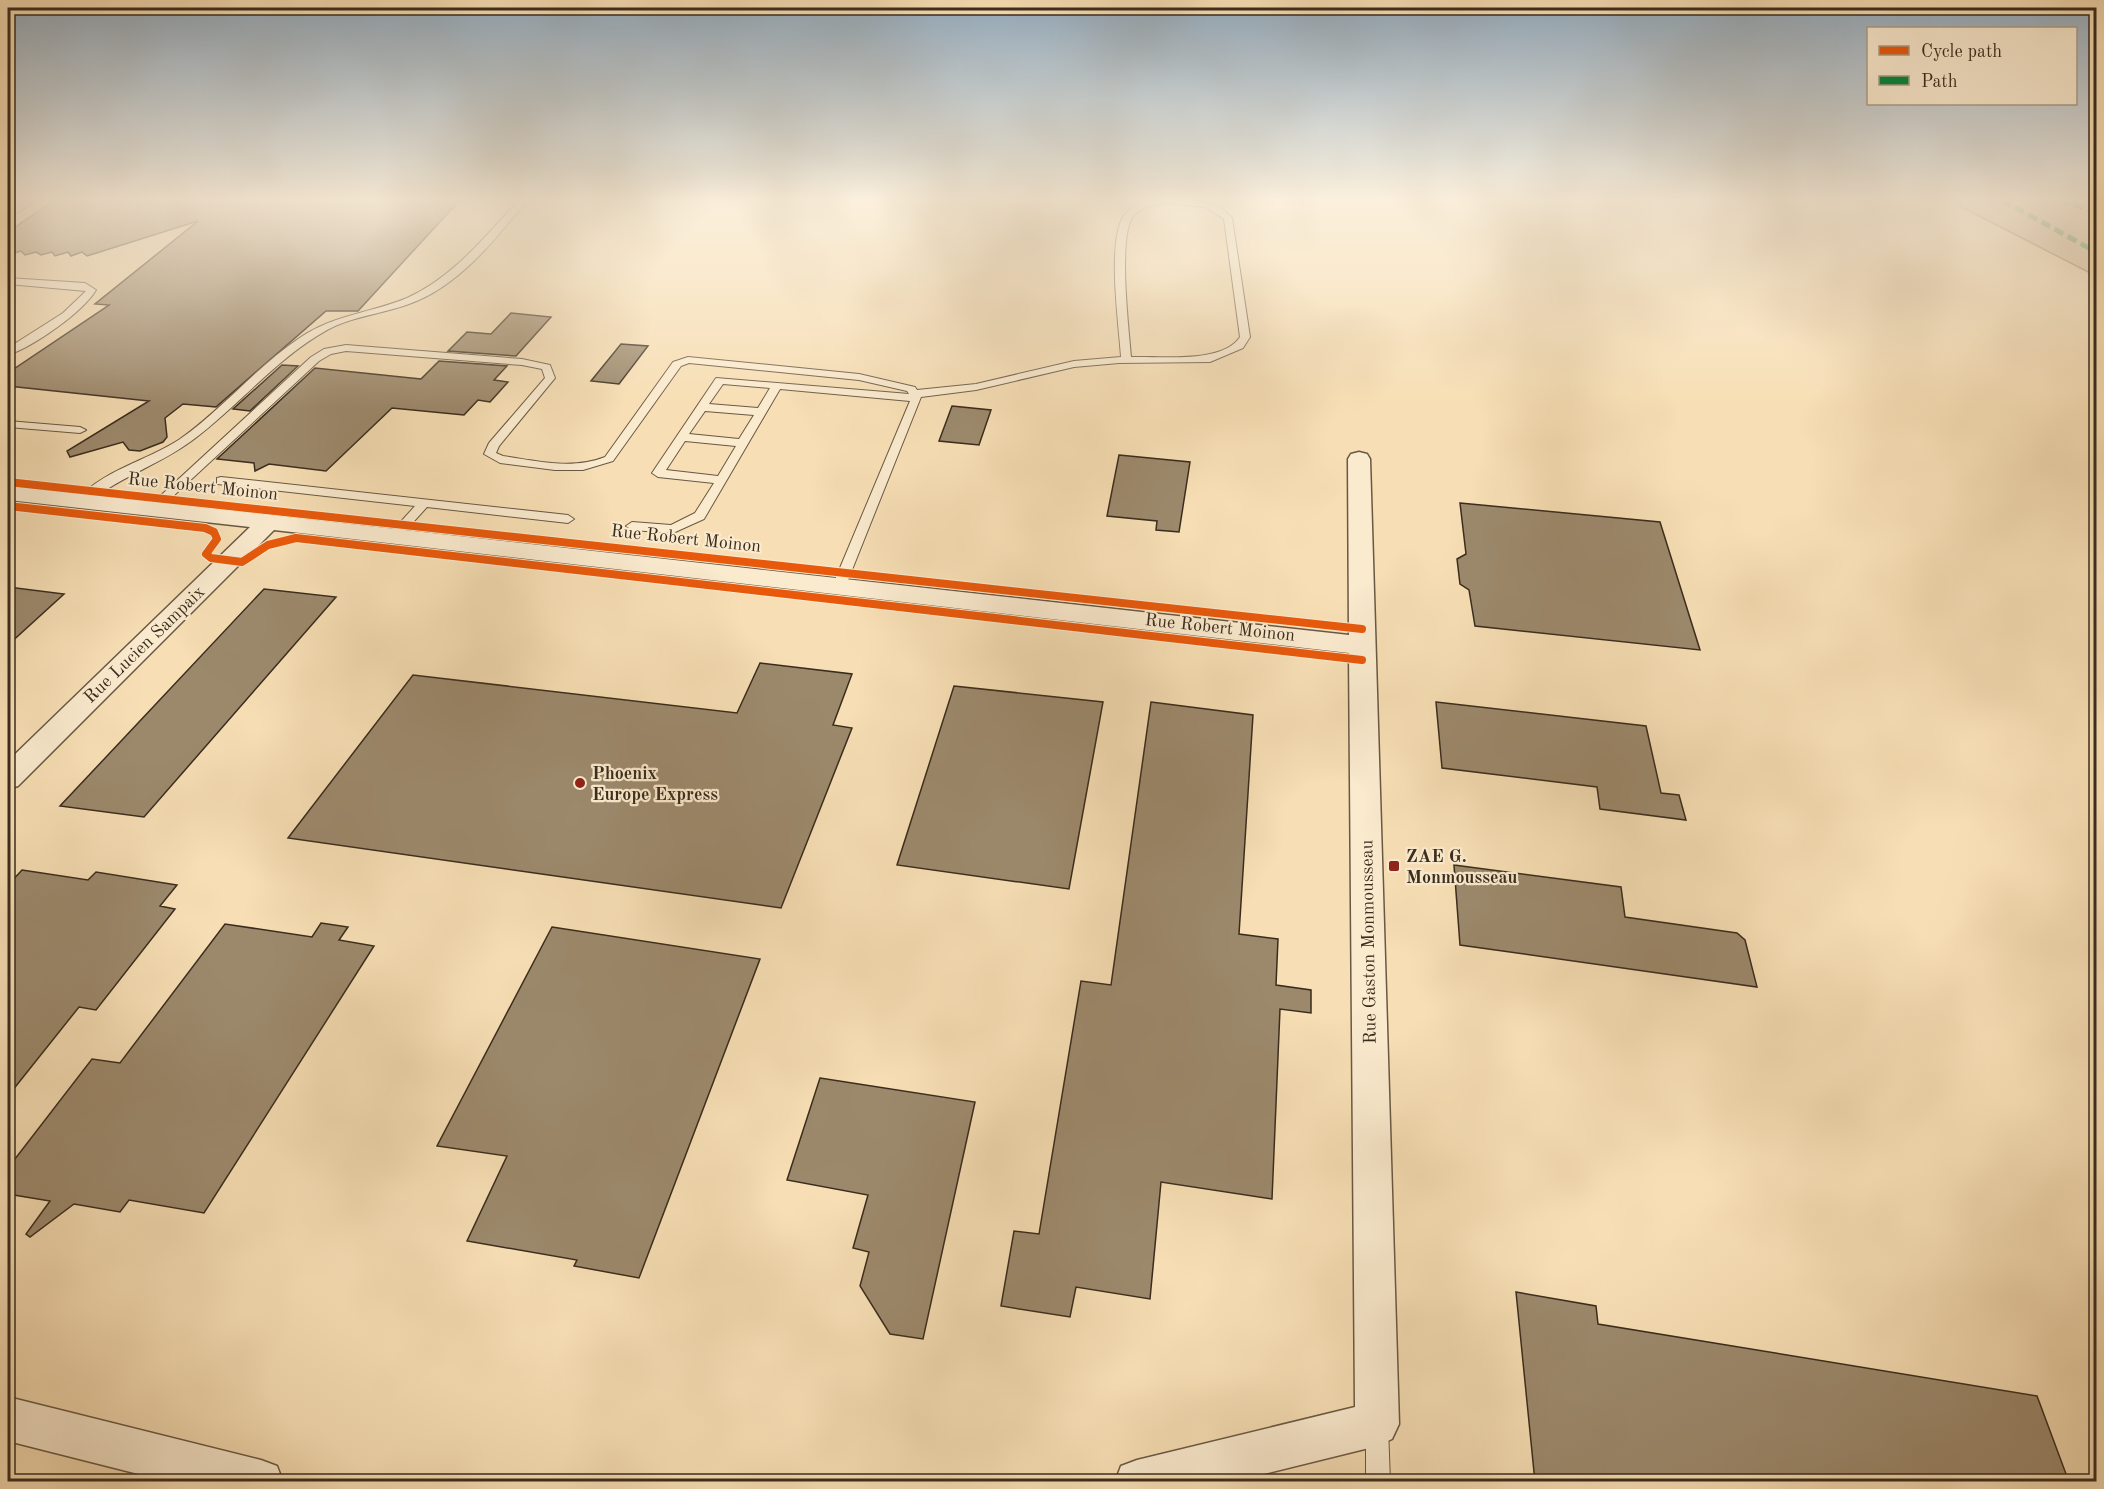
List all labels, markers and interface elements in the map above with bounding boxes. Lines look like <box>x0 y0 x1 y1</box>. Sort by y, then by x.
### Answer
legend <box>1867 27 2077 105</box>
text: Cycle path <box>1921 43 2002 61</box>
text: Path <box>1921 73 1958 91</box>
street label: Rue Robert Moinon <box>127 470 279 504</box>
street label: Rue Robert Moinon <box>610 522 762 556</box>
street label: Rue Lucien Sampaix <box>81 583 209 707</box>
street label: Rue Robert Moinon <box>1144 611 1296 645</box>
place label: Phoenix Europe Express <box>592 765 718 804</box>
marker: Phoenix Europe Express <box>573 776 587 790</box>
street label: Rue Gaston Monmousseau <box>1358 839 1380 1044</box>
place label: ZAE G. Monmousseau <box>1406 848 1518 887</box>
marker: ZAE G. Monmousseau <box>1387 859 1401 873</box>

